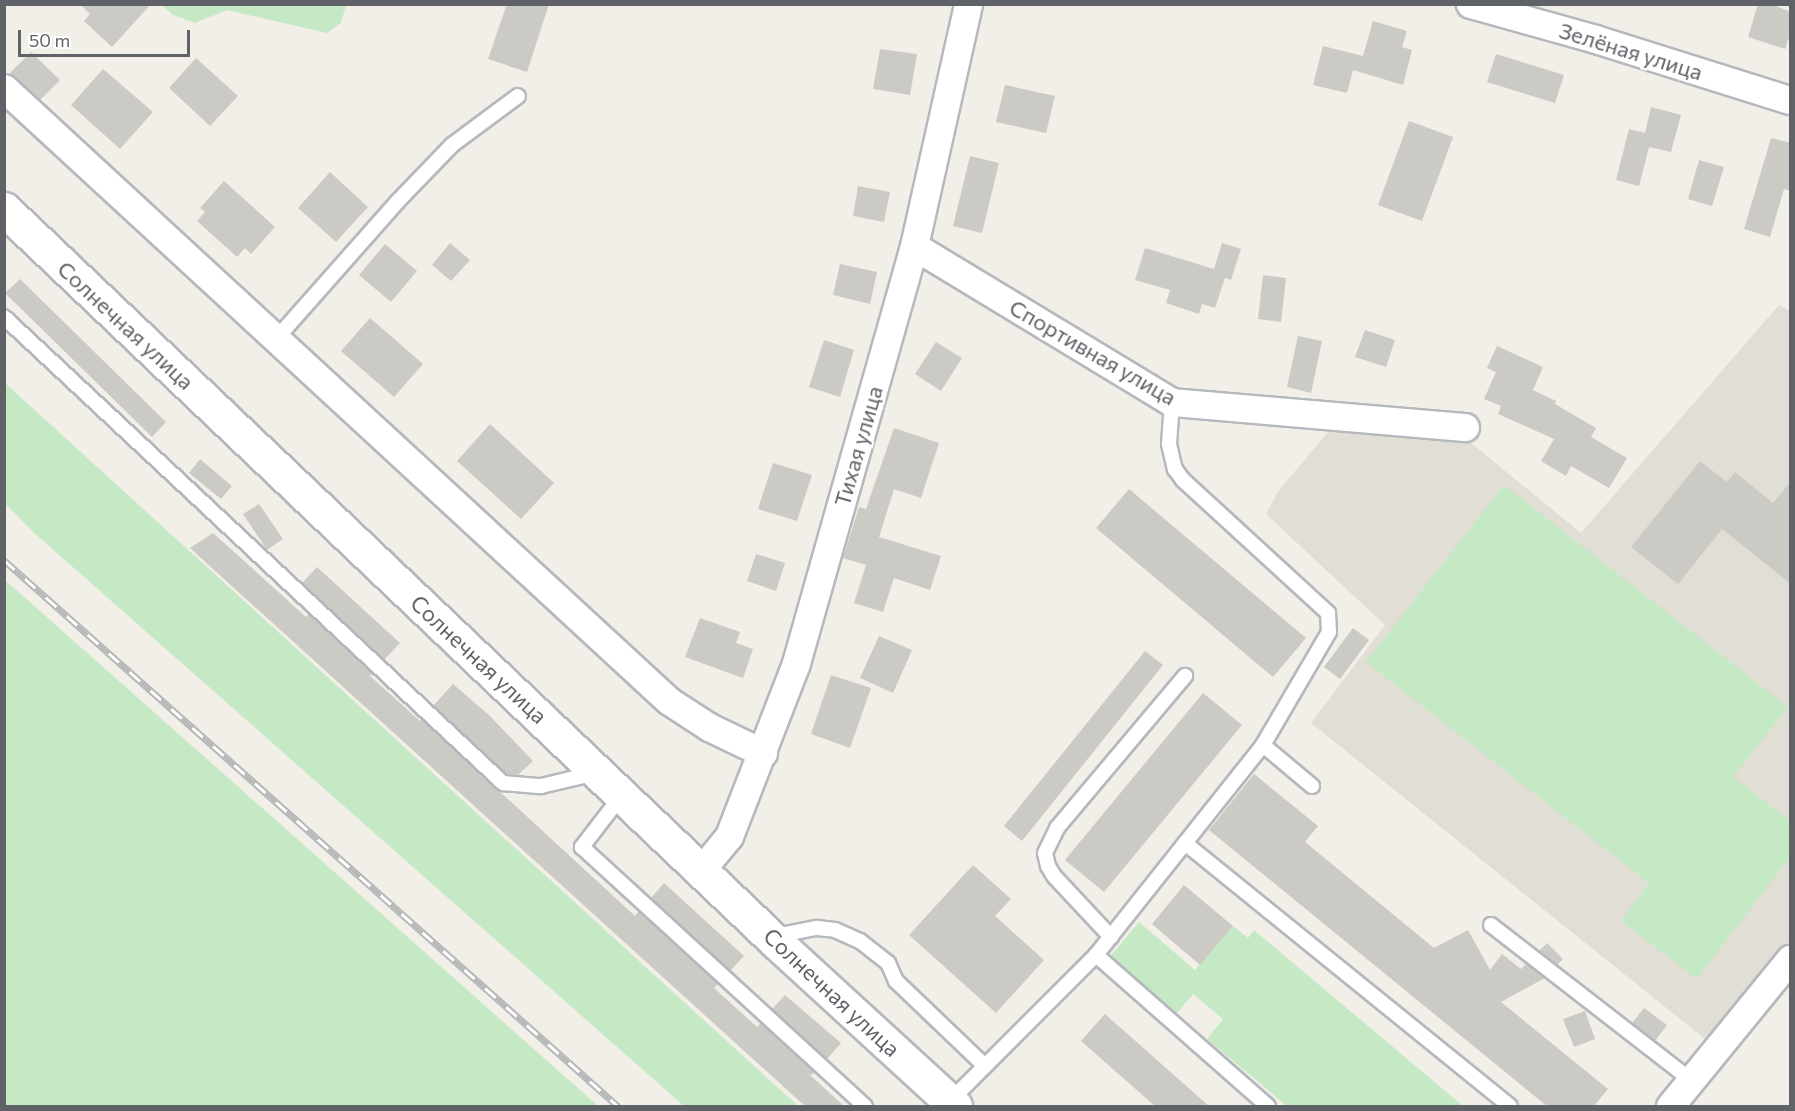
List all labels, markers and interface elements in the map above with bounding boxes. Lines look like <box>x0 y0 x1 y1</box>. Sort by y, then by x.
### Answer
street label: Зелёная улица <box>1556 17 1706 85</box>
scale bar <box>21 18 194 56</box>
text: 50 m <box>29 29 70 51</box>
street label: Солнечная улица <box>52 255 200 395</box>
street label: Спортивная улица <box>1005 294 1181 410</box>
street label: Тихая улица <box>828 383 888 509</box>
street label: Солнечная улица <box>405 589 553 729</box>
street label: Солнечная улица <box>758 922 906 1062</box>

